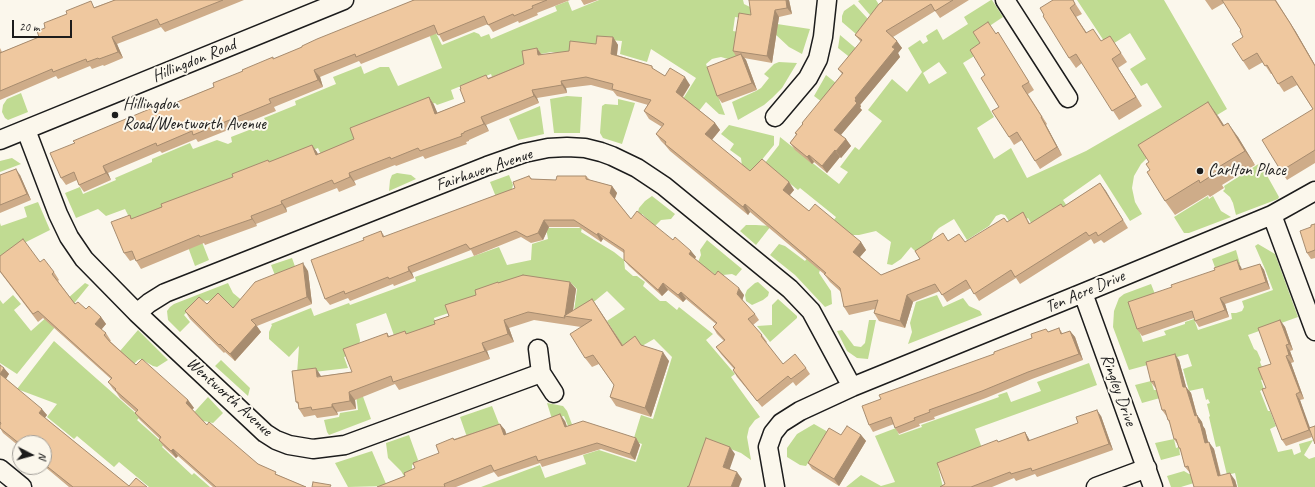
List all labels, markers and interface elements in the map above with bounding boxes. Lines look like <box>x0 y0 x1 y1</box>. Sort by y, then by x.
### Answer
scale bar <box>14 12 74 38</box>
text: 20 m <box>19 19 39 35</box>
street label: Hillingdon Road <box>149 35 239 87</box>
place label: Hillingdon Road/Wentworth Avenue <box>123 95 266 135</box>
marker: Hillingdon Road/Wentworth Avenue <box>110 110 120 120</box>
street label: Fairhaven Avenue <box>433 144 535 196</box>
place label: Carlton Place <box>1208 161 1286 181</box>
marker: Carlton Place <box>1195 166 1205 176</box>
street label: Ten Acre Drive <box>1042 266 1128 318</box>
street label: Ringley Drive <box>1096 351 1140 429</box>
street label: Wentworth Avenue <box>182 353 276 441</box>
north arrow <box>12 435 52 475</box>
text: N <box>36 452 50 460</box>

